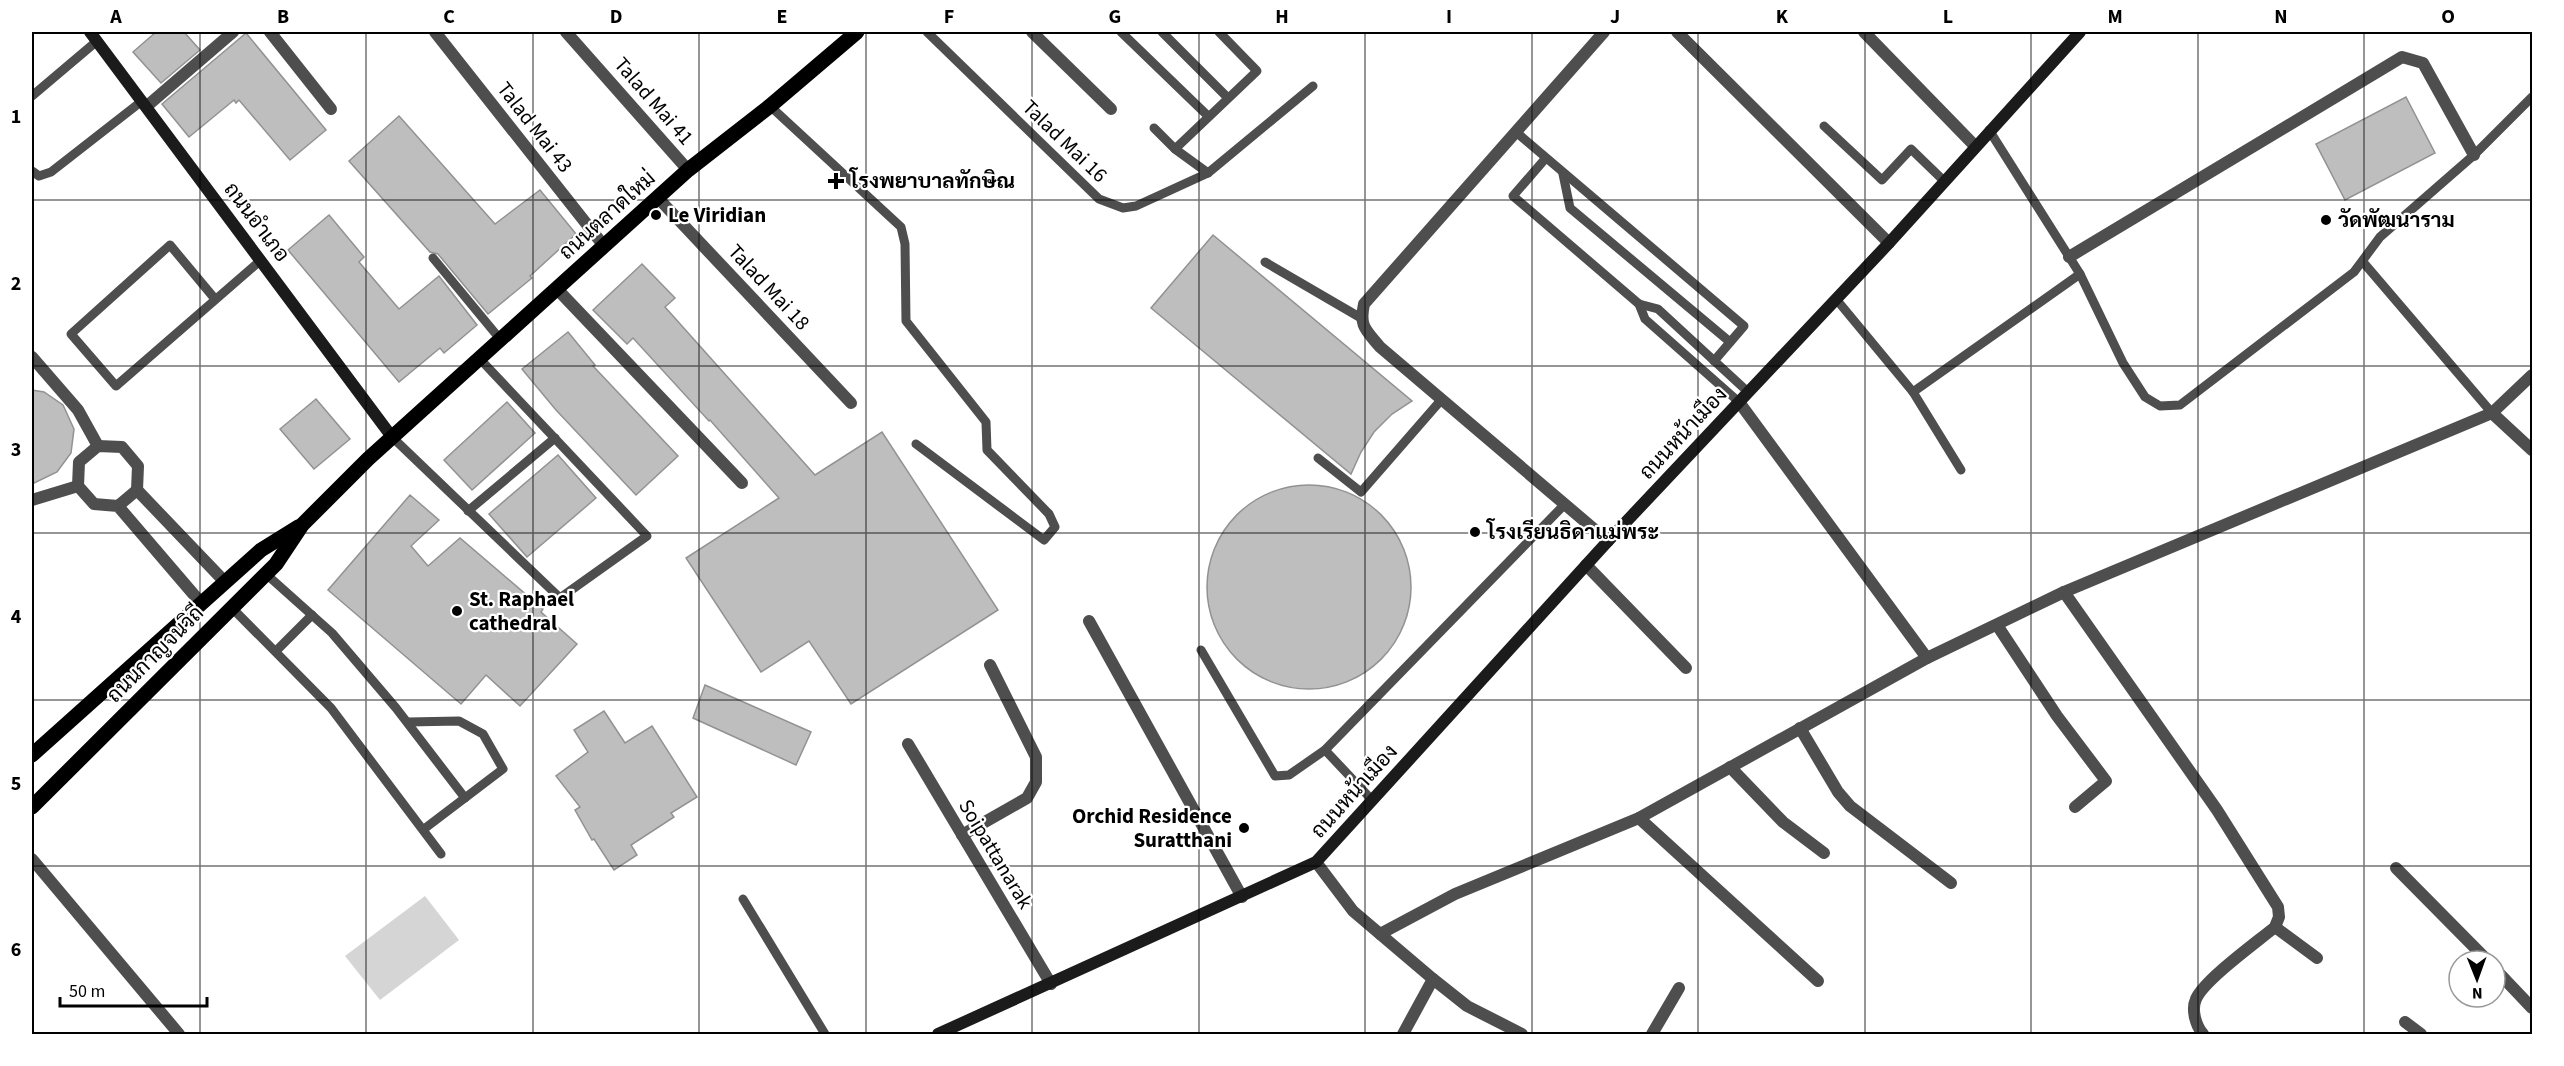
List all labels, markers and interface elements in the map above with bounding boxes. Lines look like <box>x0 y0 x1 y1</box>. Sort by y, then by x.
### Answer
text: A <box>109 3 122 31</box>
text: B <box>277 3 289 31</box>
text: C <box>443 3 455 31</box>
text: D <box>610 3 622 31</box>
text: E <box>777 3 787 31</box>
text: F <box>944 3 954 31</box>
text: G <box>1109 3 1121 31</box>
text: H <box>1275 3 1289 31</box>
text: I <box>1446 3 1452 31</box>
text: J <box>1610 3 1620 31</box>
text: K <box>1776 3 1789 31</box>
text: L <box>1943 3 1953 31</box>
text: M <box>2107 3 2123 31</box>
text: N <box>2274 3 2288 31</box>
text: O <box>2441 3 2455 31</box>
street label: Talad Mai 41 <box>607 50 701 152</box>
street label: Talad Mai 43 <box>490 75 580 179</box>
street label: Talad Mai 16 <box>1016 93 1114 189</box>
text: 1 <box>11 103 21 131</box>
street label: ถนนตลาดใหม่ <box>552 163 662 267</box>
place label: โรงพยาบาลทักษิณ <box>848 166 1015 196</box>
marker: โรงพยาบาลทักษิณ <box>827 172 845 190</box>
street label: ถนนอำเภอ <box>217 176 297 268</box>
place label: Le Viridian <box>668 200 766 230</box>
place label: วัดพัฒนาราม <box>2338 205 2455 235</box>
marker: Le Viridian <box>649 208 663 222</box>
marker: วัดพัฒนาราม <box>2319 213 2333 227</box>
street label: Talad Mai 18 <box>721 237 817 337</box>
text: 2 <box>11 270 21 298</box>
street label: ถนนหน้าเมือง <box>1632 380 1734 486</box>
text: 3 <box>11 436 21 464</box>
place label: โรงเรียนธิดาแม่พระ <box>1485 517 1659 547</box>
marker: โรงเรียนธิดาแม่พระ <box>1468 525 1482 539</box>
place label: St. Raphael cathedral <box>469 584 574 638</box>
street label: ถนนกาญจนวิถี <box>100 599 210 709</box>
text: 4 <box>11 603 22 631</box>
marker: St. Raphael cathedral <box>450 604 464 618</box>
street label: ถนนหน้าเมือง <box>1304 737 1404 845</box>
text: 5 <box>11 770 21 798</box>
street label: Soipattanarak <box>951 793 1041 915</box>
place label: Orchid Residence Suratthani <box>1072 801 1232 855</box>
marker: Orchid Residence Suratthani <box>1237 821 1251 835</box>
text: 6 <box>11 936 21 964</box>
north arrow <box>2447 949 2507 1009</box>
scale bar <box>60 970 207 1008</box>
text: 50 m <box>69 979 105 1004</box>
text: N <box>2472 982 2483 1004</box>

